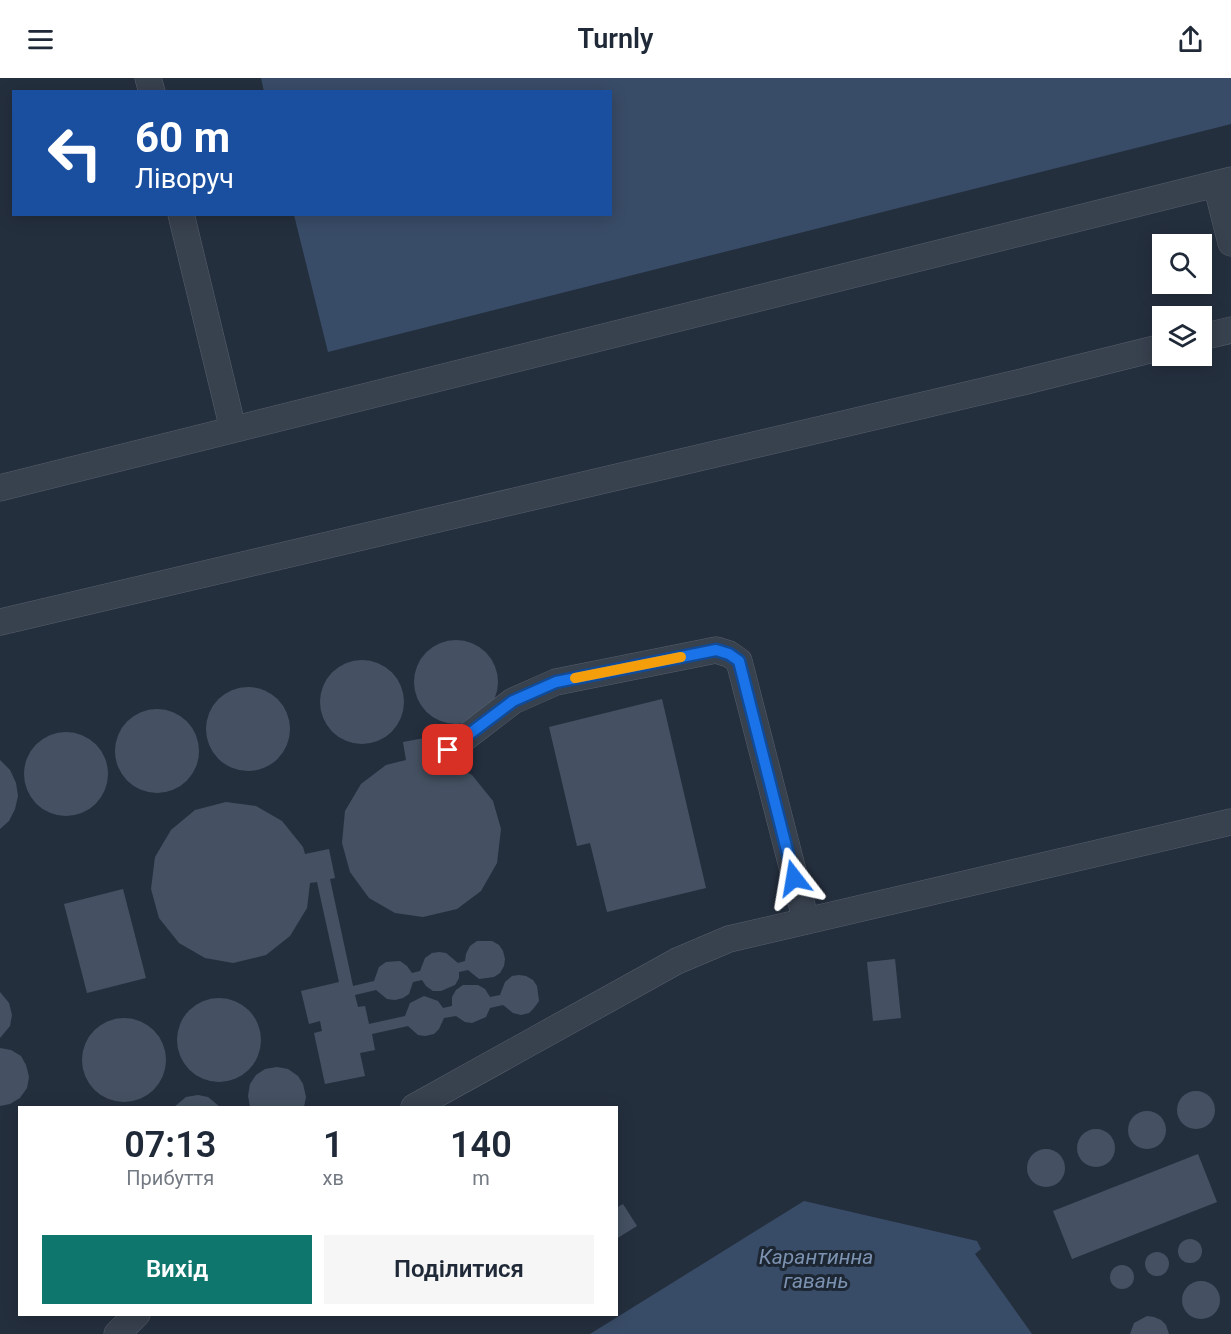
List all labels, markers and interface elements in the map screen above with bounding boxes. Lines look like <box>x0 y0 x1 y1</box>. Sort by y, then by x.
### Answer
icon: menu <box>24 23 57 56</box>
text: Turnly <box>578 23 653 55</box>
icon: share <box>1174 23 1207 56</box>
text: 60 m <box>135 113 230 162</box>
icon: left <box>36 114 114 192</box>
text: Ліворуч <box>135 163 234 195</box>
map controls <box>1152 234 1212 366</box>
button: search <box>1152 234 1212 294</box>
button: layers <box>1152 306 1212 366</box>
pin <box>422 724 473 775</box>
icon: arrive <box>431 733 464 766</box>
position arrow <box>762 846 826 910</box>
text: 07:13 <box>124 1124 216 1166</box>
text: 1 <box>323 1124 343 1166</box>
text: 140 <box>450 1124 512 1166</box>
text: Прибуття <box>126 1166 214 1190</box>
text: хв <box>322 1166 344 1190</box>
text: m <box>472 1166 490 1190</box>
button: Вихід <box>42 1235 312 1304</box>
button: Поділитися <box>324 1235 594 1304</box>
water label: Карантинна гавань <box>759 1245 873 1293</box>

